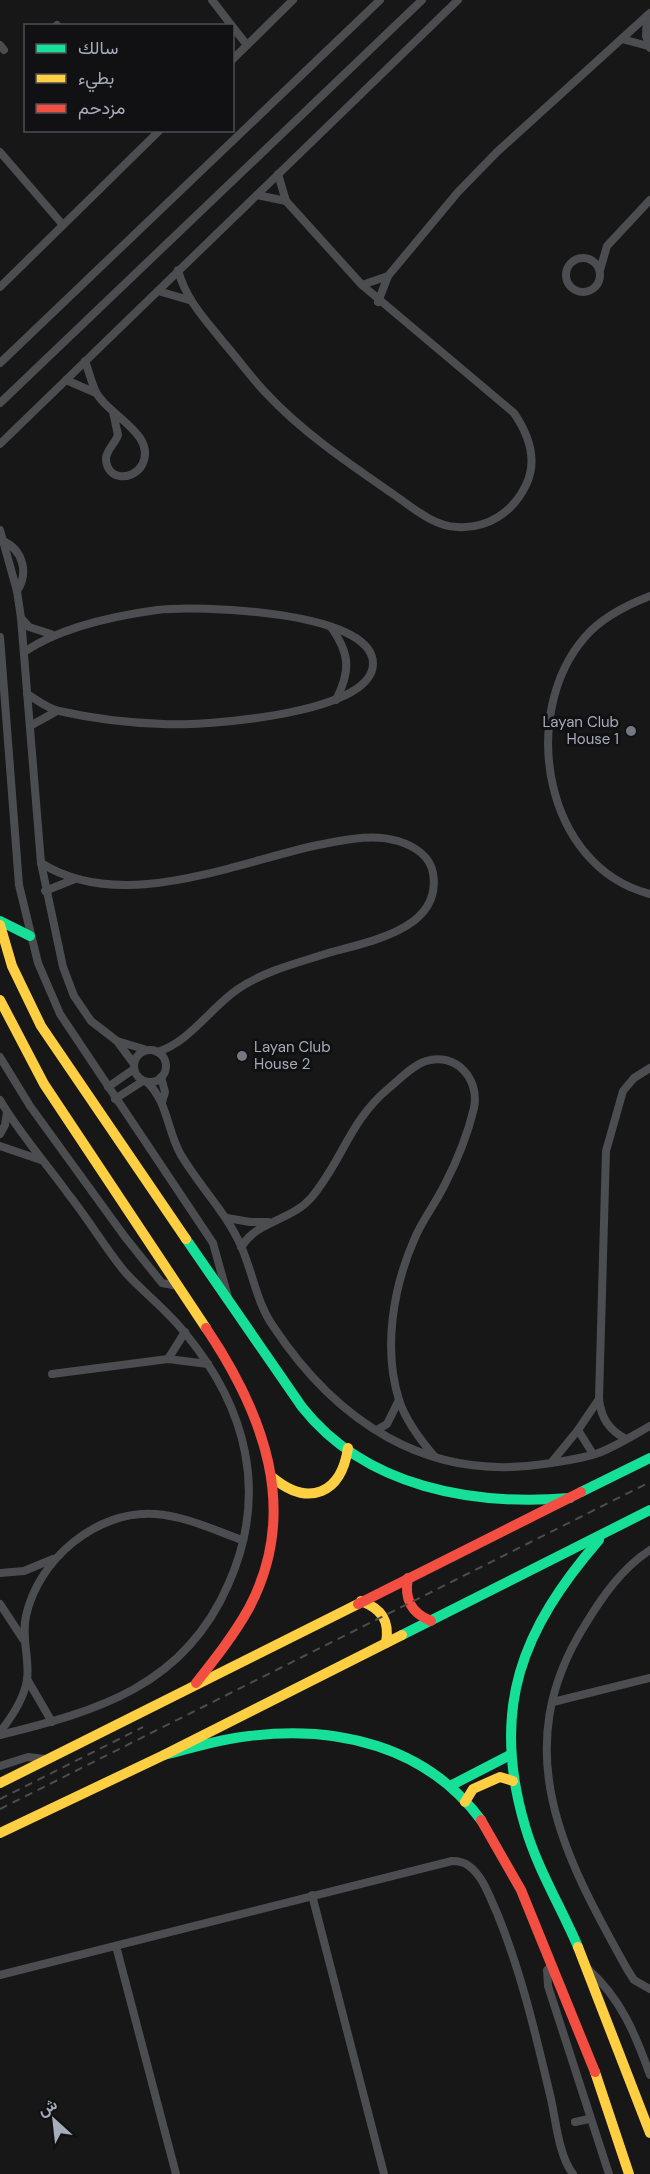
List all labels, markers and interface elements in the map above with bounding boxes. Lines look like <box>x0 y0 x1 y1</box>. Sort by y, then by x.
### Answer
legend <box>24 24 234 132</box>
text: سالك <box>78 36 118 60</box>
text: بطيء <box>78 66 114 93</box>
text: مزدحم <box>78 96 125 120</box>
place label: Layan Club House 1 <box>542 712 619 749</box>
marker: Layan Club House 1 <box>624 724 638 738</box>
place label: Layan Club House 2 <box>254 1037 331 1074</box>
marker: Layan Club House 2 <box>235 1049 249 1063</box>
north arrow <box>24 2090 84 2150</box>
text: ش <box>34 2093 61 2121</box>

